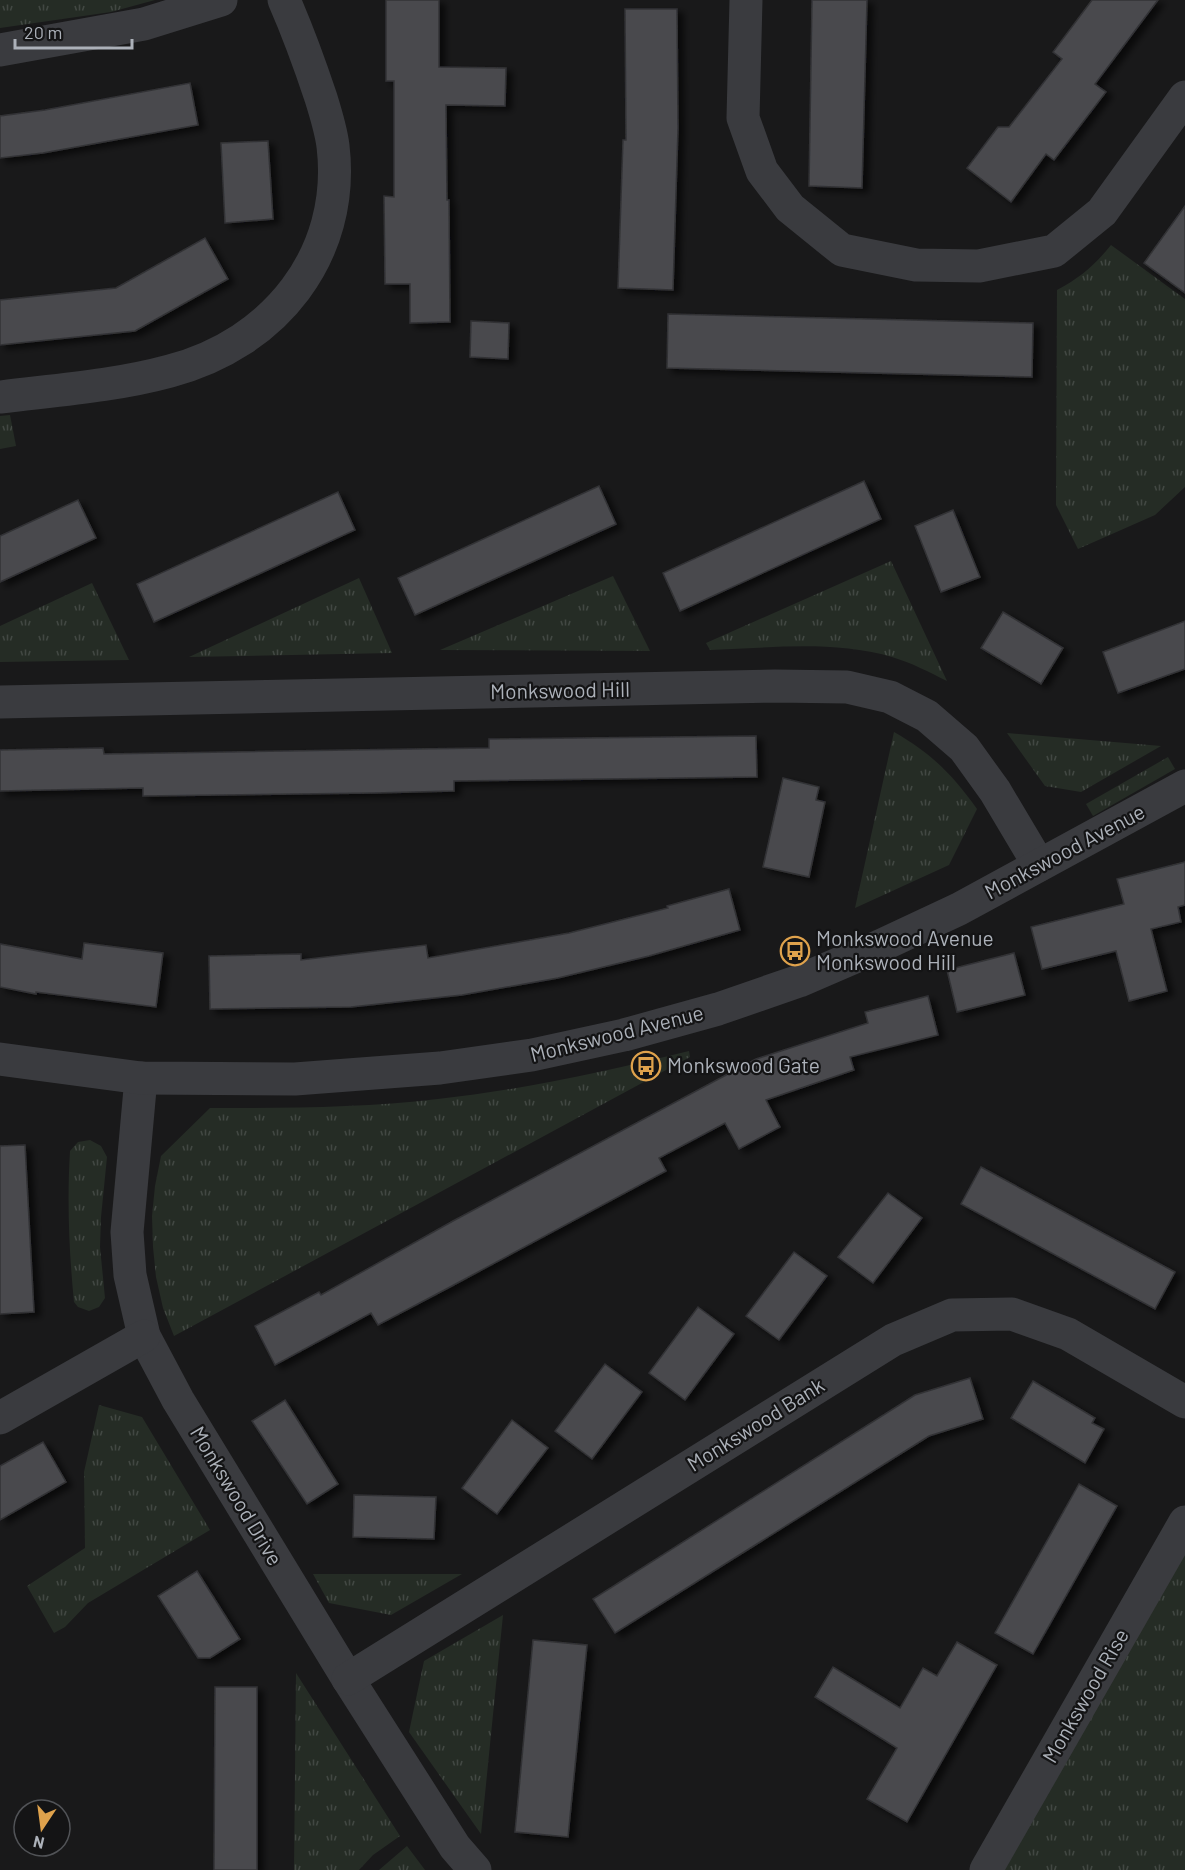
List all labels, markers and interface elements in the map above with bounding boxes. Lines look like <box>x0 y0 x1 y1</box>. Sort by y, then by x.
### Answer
scale bar <box>15 12 132 50</box>
text: 20 m <box>24 21 62 43</box>
street label: Monkswood Hill <box>490 676 630 703</box>
street label: Monkswood Avenue <box>980 798 1149 903</box>
place label: Monkswood Avenue Monkswood Hill <box>816 925 994 974</box>
bus stop icon: Monkswood Avenue Monkswood Hill <box>779 935 811 967</box>
street label: Monkswood Avenue <box>527 999 706 1066</box>
bus stop icon: Monkswood Gate <box>630 1050 662 1082</box>
place label: Monkswood Gate <box>667 1052 820 1077</box>
street label: Monkswood Bank <box>682 1372 828 1476</box>
street label: Monkswood Drive <box>186 1421 289 1569</box>
street label: Monkswood Rise <box>1036 1624 1133 1767</box>
north arrow <box>12 1798 72 1858</box>
text: N <box>31 1833 46 1854</box>

